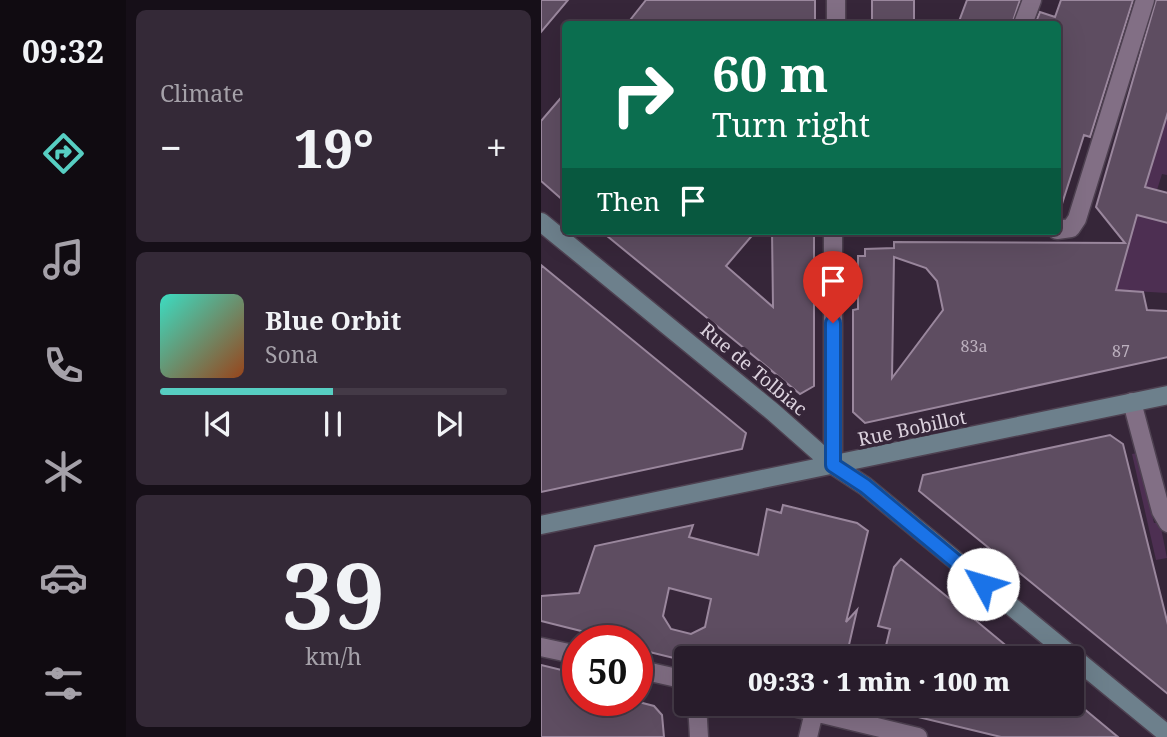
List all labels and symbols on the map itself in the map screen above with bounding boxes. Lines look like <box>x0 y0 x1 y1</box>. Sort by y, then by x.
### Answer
pin <box>803 251 863 323</box>
street label: Rue de Tolbiac <box>695 317 813 421</box>
house number: 83a <box>961 335 987 357</box>
house number: 87 <box>1112 340 1130 362</box>
street label: Rue Bobillot <box>855 404 969 452</box>
position arrow <box>946 547 1020 621</box>
speed limit sign: 50 <box>562 625 653 716</box>

